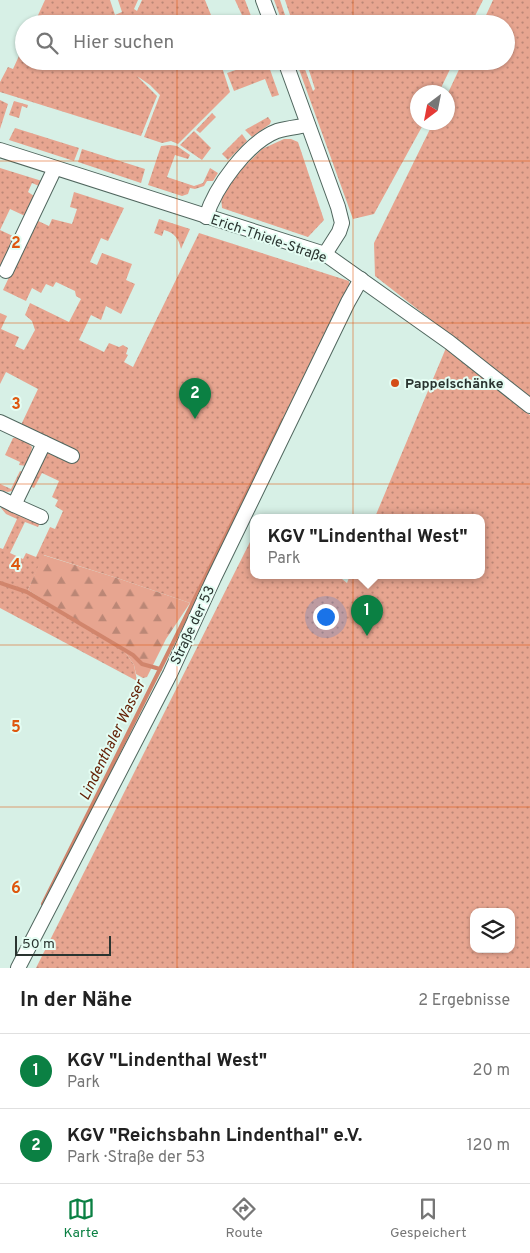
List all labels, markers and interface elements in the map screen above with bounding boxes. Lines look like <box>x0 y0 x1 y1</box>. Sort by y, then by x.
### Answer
search box <box>15 15 515 70</box>
icon: search <box>33 29 61 57</box>
text: Hier suchen <box>73 31 174 55</box>
north arrow <box>410 85 455 130</box>
street label: Erich-Thiele-Straße <box>208 212 329 267</box>
text: 2 <box>11 234 21 254</box>
place label: Pappelschänke <box>405 376 504 393</box>
marker: Pappelschänke <box>389 377 401 389</box>
pin: 2 <box>179 378 211 419</box>
text: 3 <box>11 395 21 415</box>
popup <box>250 514 485 579</box>
text: KGV "Lindenthal West" <box>267 525 468 549</box>
text: Park <box>267 549 300 569</box>
text: 4 <box>11 556 21 576</box>
street label: Straße der 53 <box>168 583 219 668</box>
pin: 1 <box>351 595 383 636</box>
your location <box>313 604 339 630</box>
water label: Lindenthaler Wasser <box>76 676 151 804</box>
text: 5 <box>11 718 21 738</box>
text: 6 <box>11 879 21 899</box>
map controls <box>470 908 515 953</box>
button: layers <box>470 908 515 953</box>
scale bar <box>15 933 111 956</box>
text: 50 m <box>22 936 55 953</box>
text: In der Nähe <box>20 987 132 1014</box>
text: 2 Ergebnisse <box>418 991 510 1011</box>
text: KGV "Lindenthal West" <box>67 1049 267 1073</box>
text: 1 <box>33 1061 39 1081</box>
text: 20 m <box>473 1061 510 1081</box>
text: Park <box>67 1073 100 1093</box>
text: KGV "Reichsbahn Lindenthal" e.V. <box>67 1124 362 1148</box>
text: 2 <box>31 1136 41 1156</box>
text: 120 m <box>467 1136 510 1156</box>
text: Park · Straße der 53 <box>67 1148 205 1168</box>
tab: Karte <box>64 1195 98 1242</box>
tab: Route <box>226 1195 263 1242</box>
tab: Gespeichert <box>390 1195 466 1242</box>

